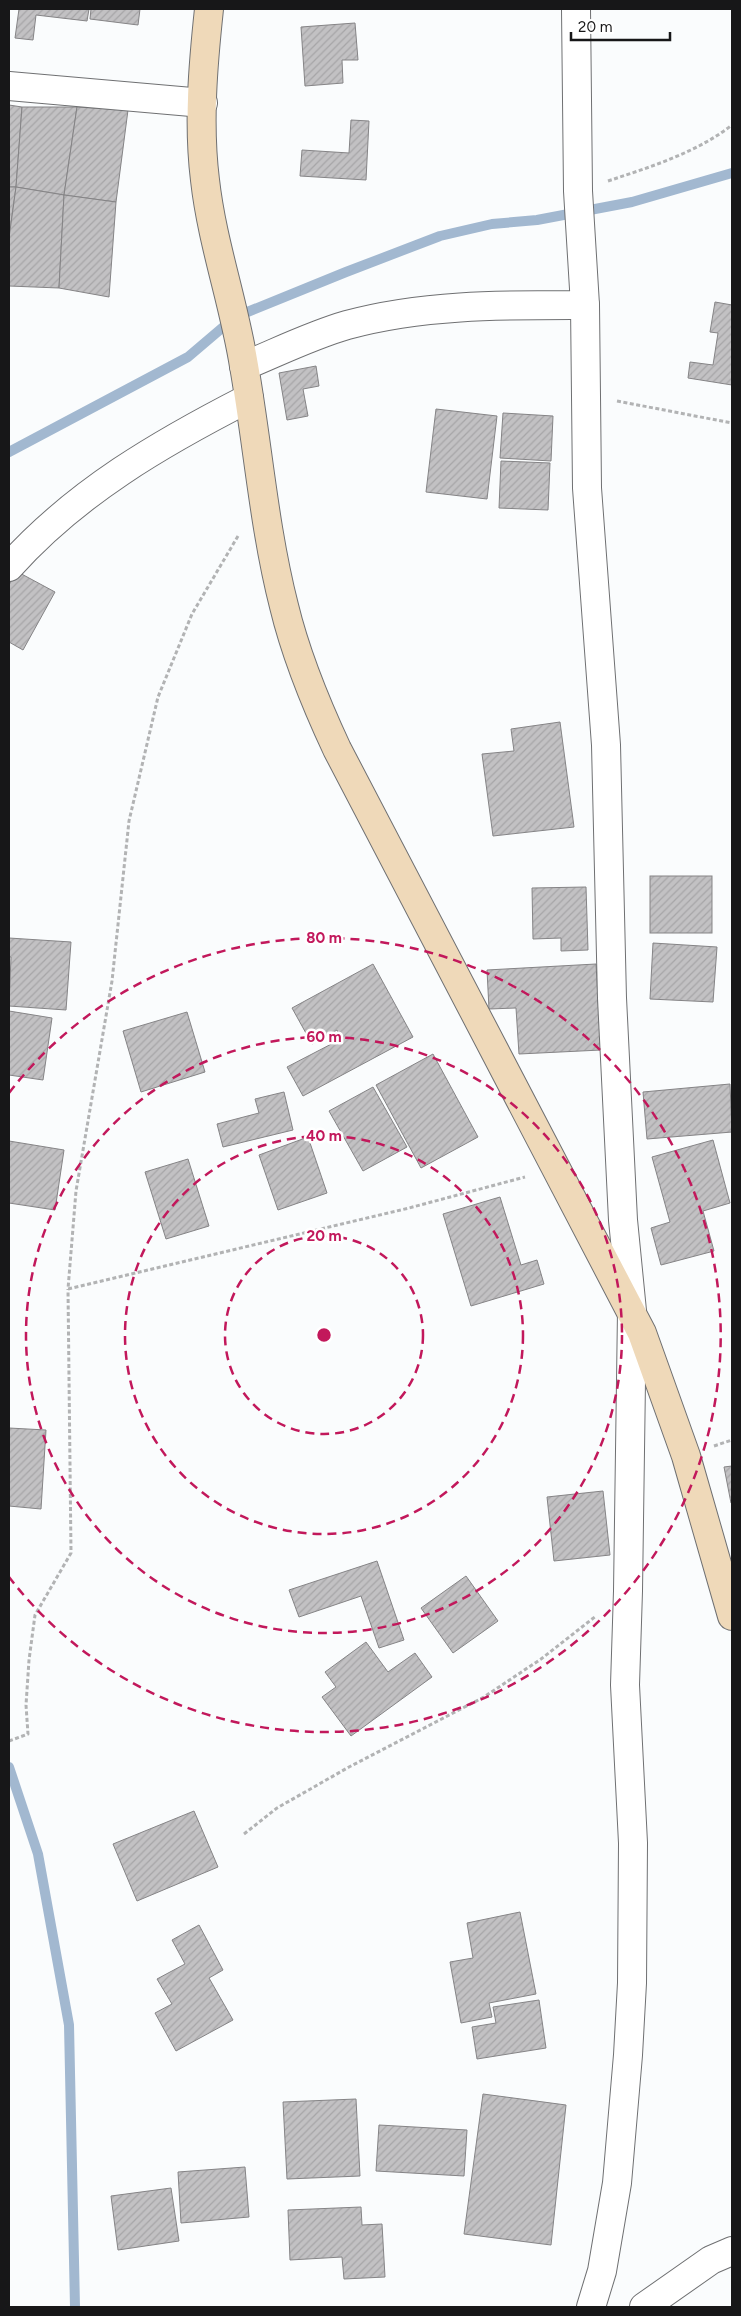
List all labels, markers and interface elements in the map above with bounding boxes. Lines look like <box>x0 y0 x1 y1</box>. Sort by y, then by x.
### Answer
scale bar <box>571 10 670 42</box>
text: 20 m <box>578 18 612 36</box>
text: 80 m <box>306 929 342 947</box>
text: 60 m <box>306 1028 342 1046</box>
text: 40 m <box>306 1127 342 1145</box>
text: 20 m <box>306 1227 342 1245</box>
centre of rings <box>315 1326 333 1344</box>

